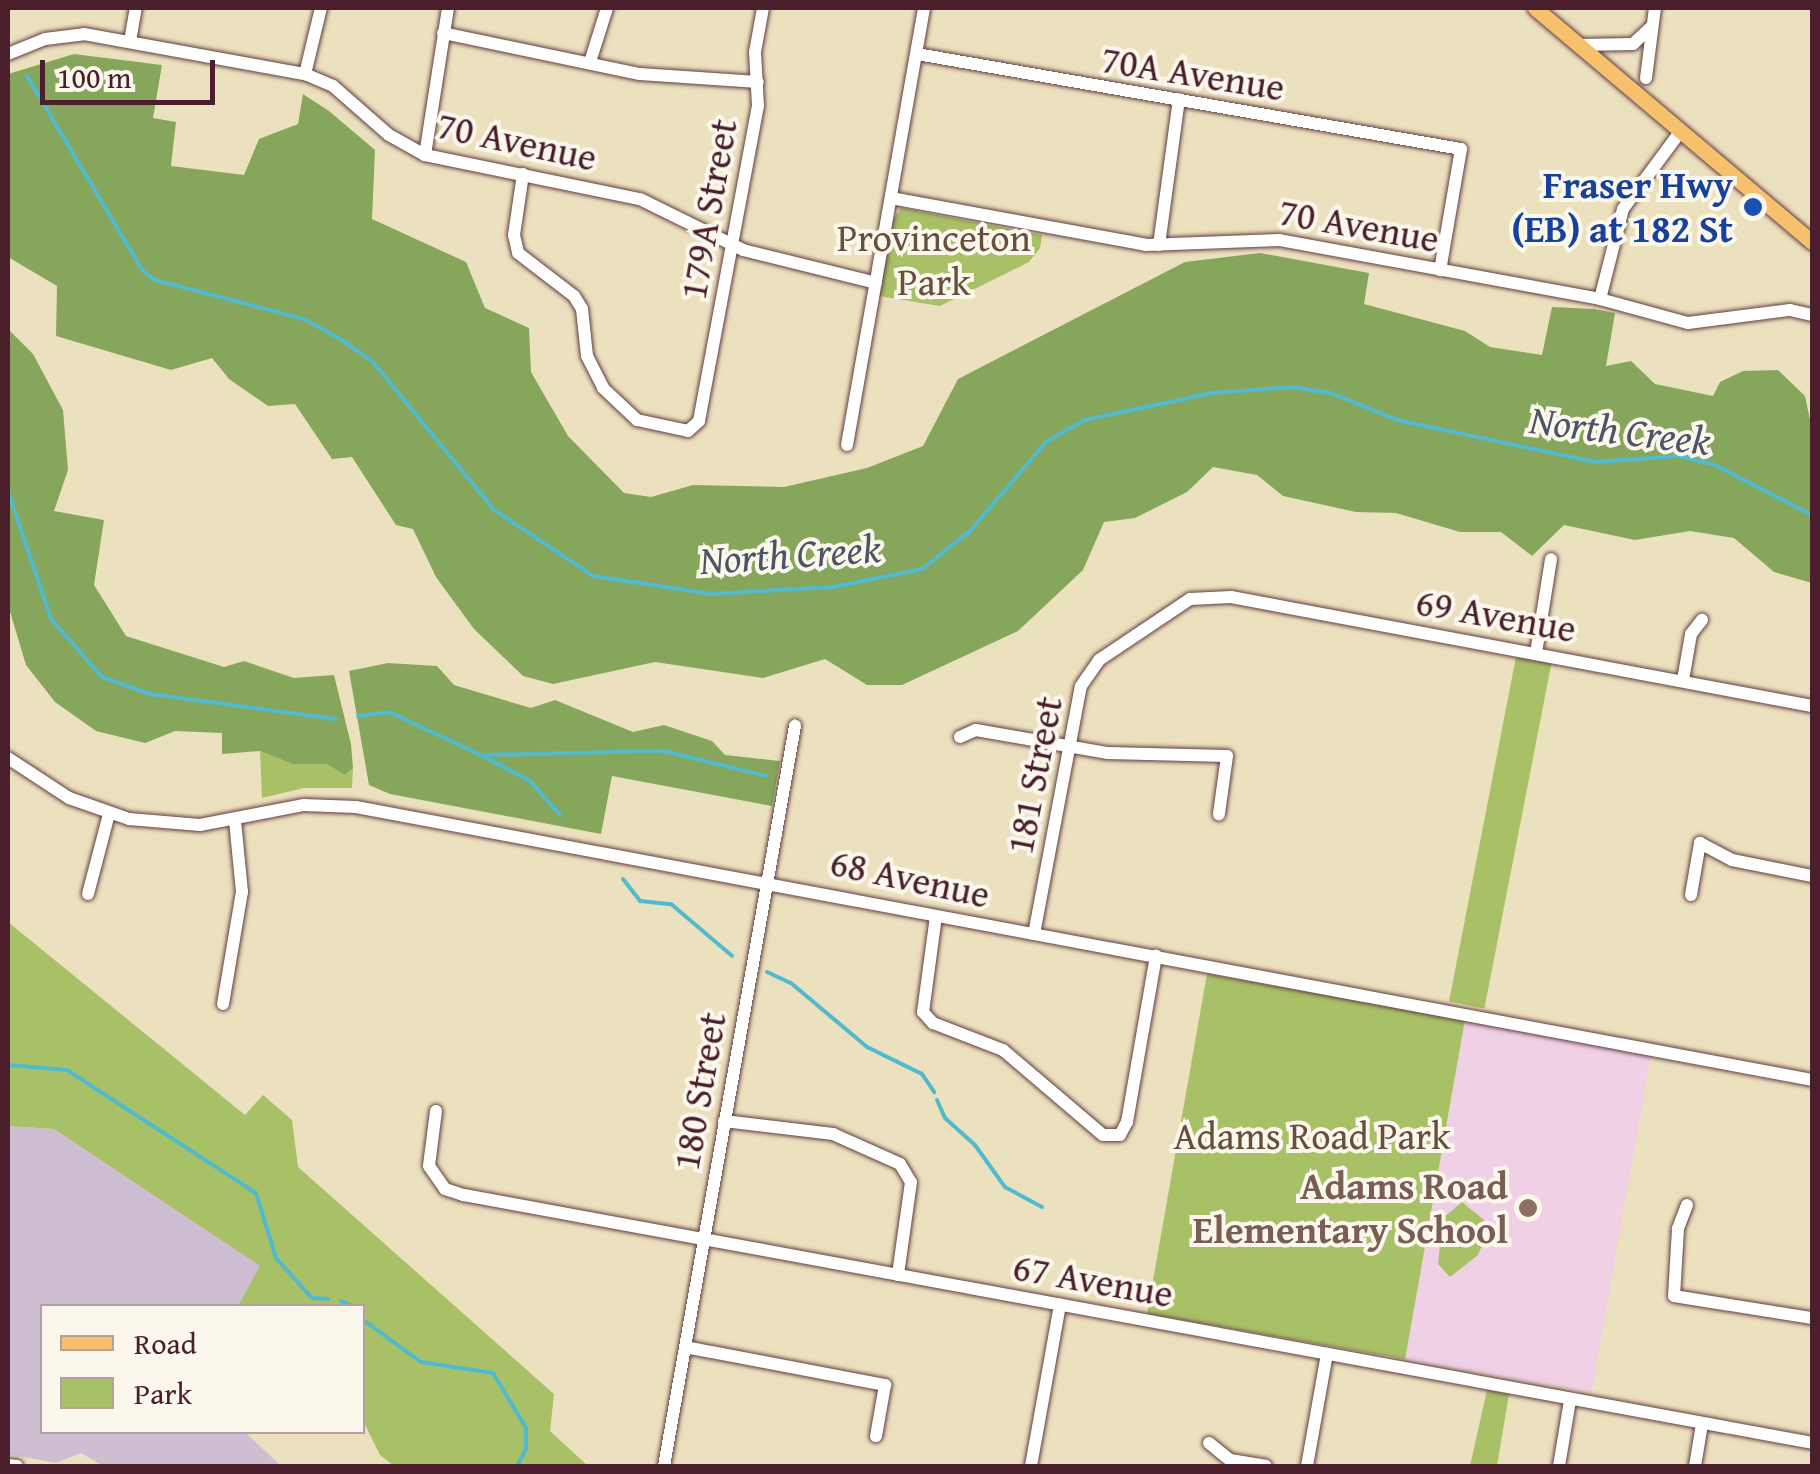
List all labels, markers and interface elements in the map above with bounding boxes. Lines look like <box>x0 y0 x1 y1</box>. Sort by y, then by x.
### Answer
street label: 70A Avenue <box>1098 36 1288 110</box>
scale bar <box>45 40 220 102</box>
text: 100 m <box>57 55 131 99</box>
street label: 70 Avenue <box>433 102 601 180</box>
street label: 179A Street <box>670 115 746 303</box>
place label: Fraser Hwy (EB) at 182 St <box>1511 162 1733 252</box>
street label: 70 Avenue <box>1275 189 1443 261</box>
marker: Fraser Hwy (EB) at 182 St <box>1742 196 1764 218</box>
park label: Provinceton Park <box>837 215 1031 304</box>
water label: North Creek <box>1527 395 1713 465</box>
water label: North Creek <box>698 524 882 584</box>
street label: 69 Avenue <box>1412 579 1580 651</box>
street label: 181 Street <box>996 692 1072 858</box>
street label: 68 Avenue <box>826 839 994 917</box>
street label: 180 Street <box>663 1009 735 1173</box>
park label: Adams Road Park <box>1173 1113 1451 1159</box>
place label: Adams Road Elementary School <box>1193 1163 1508 1252</box>
marker: Adams Road Elementary School <box>1517 1197 1539 1219</box>
street label: 67 Avenue <box>1009 1244 1177 1316</box>
legend <box>40 1304 365 1434</box>
text: Road <box>134 1321 197 1365</box>
text: Park <box>134 1371 192 1415</box>

